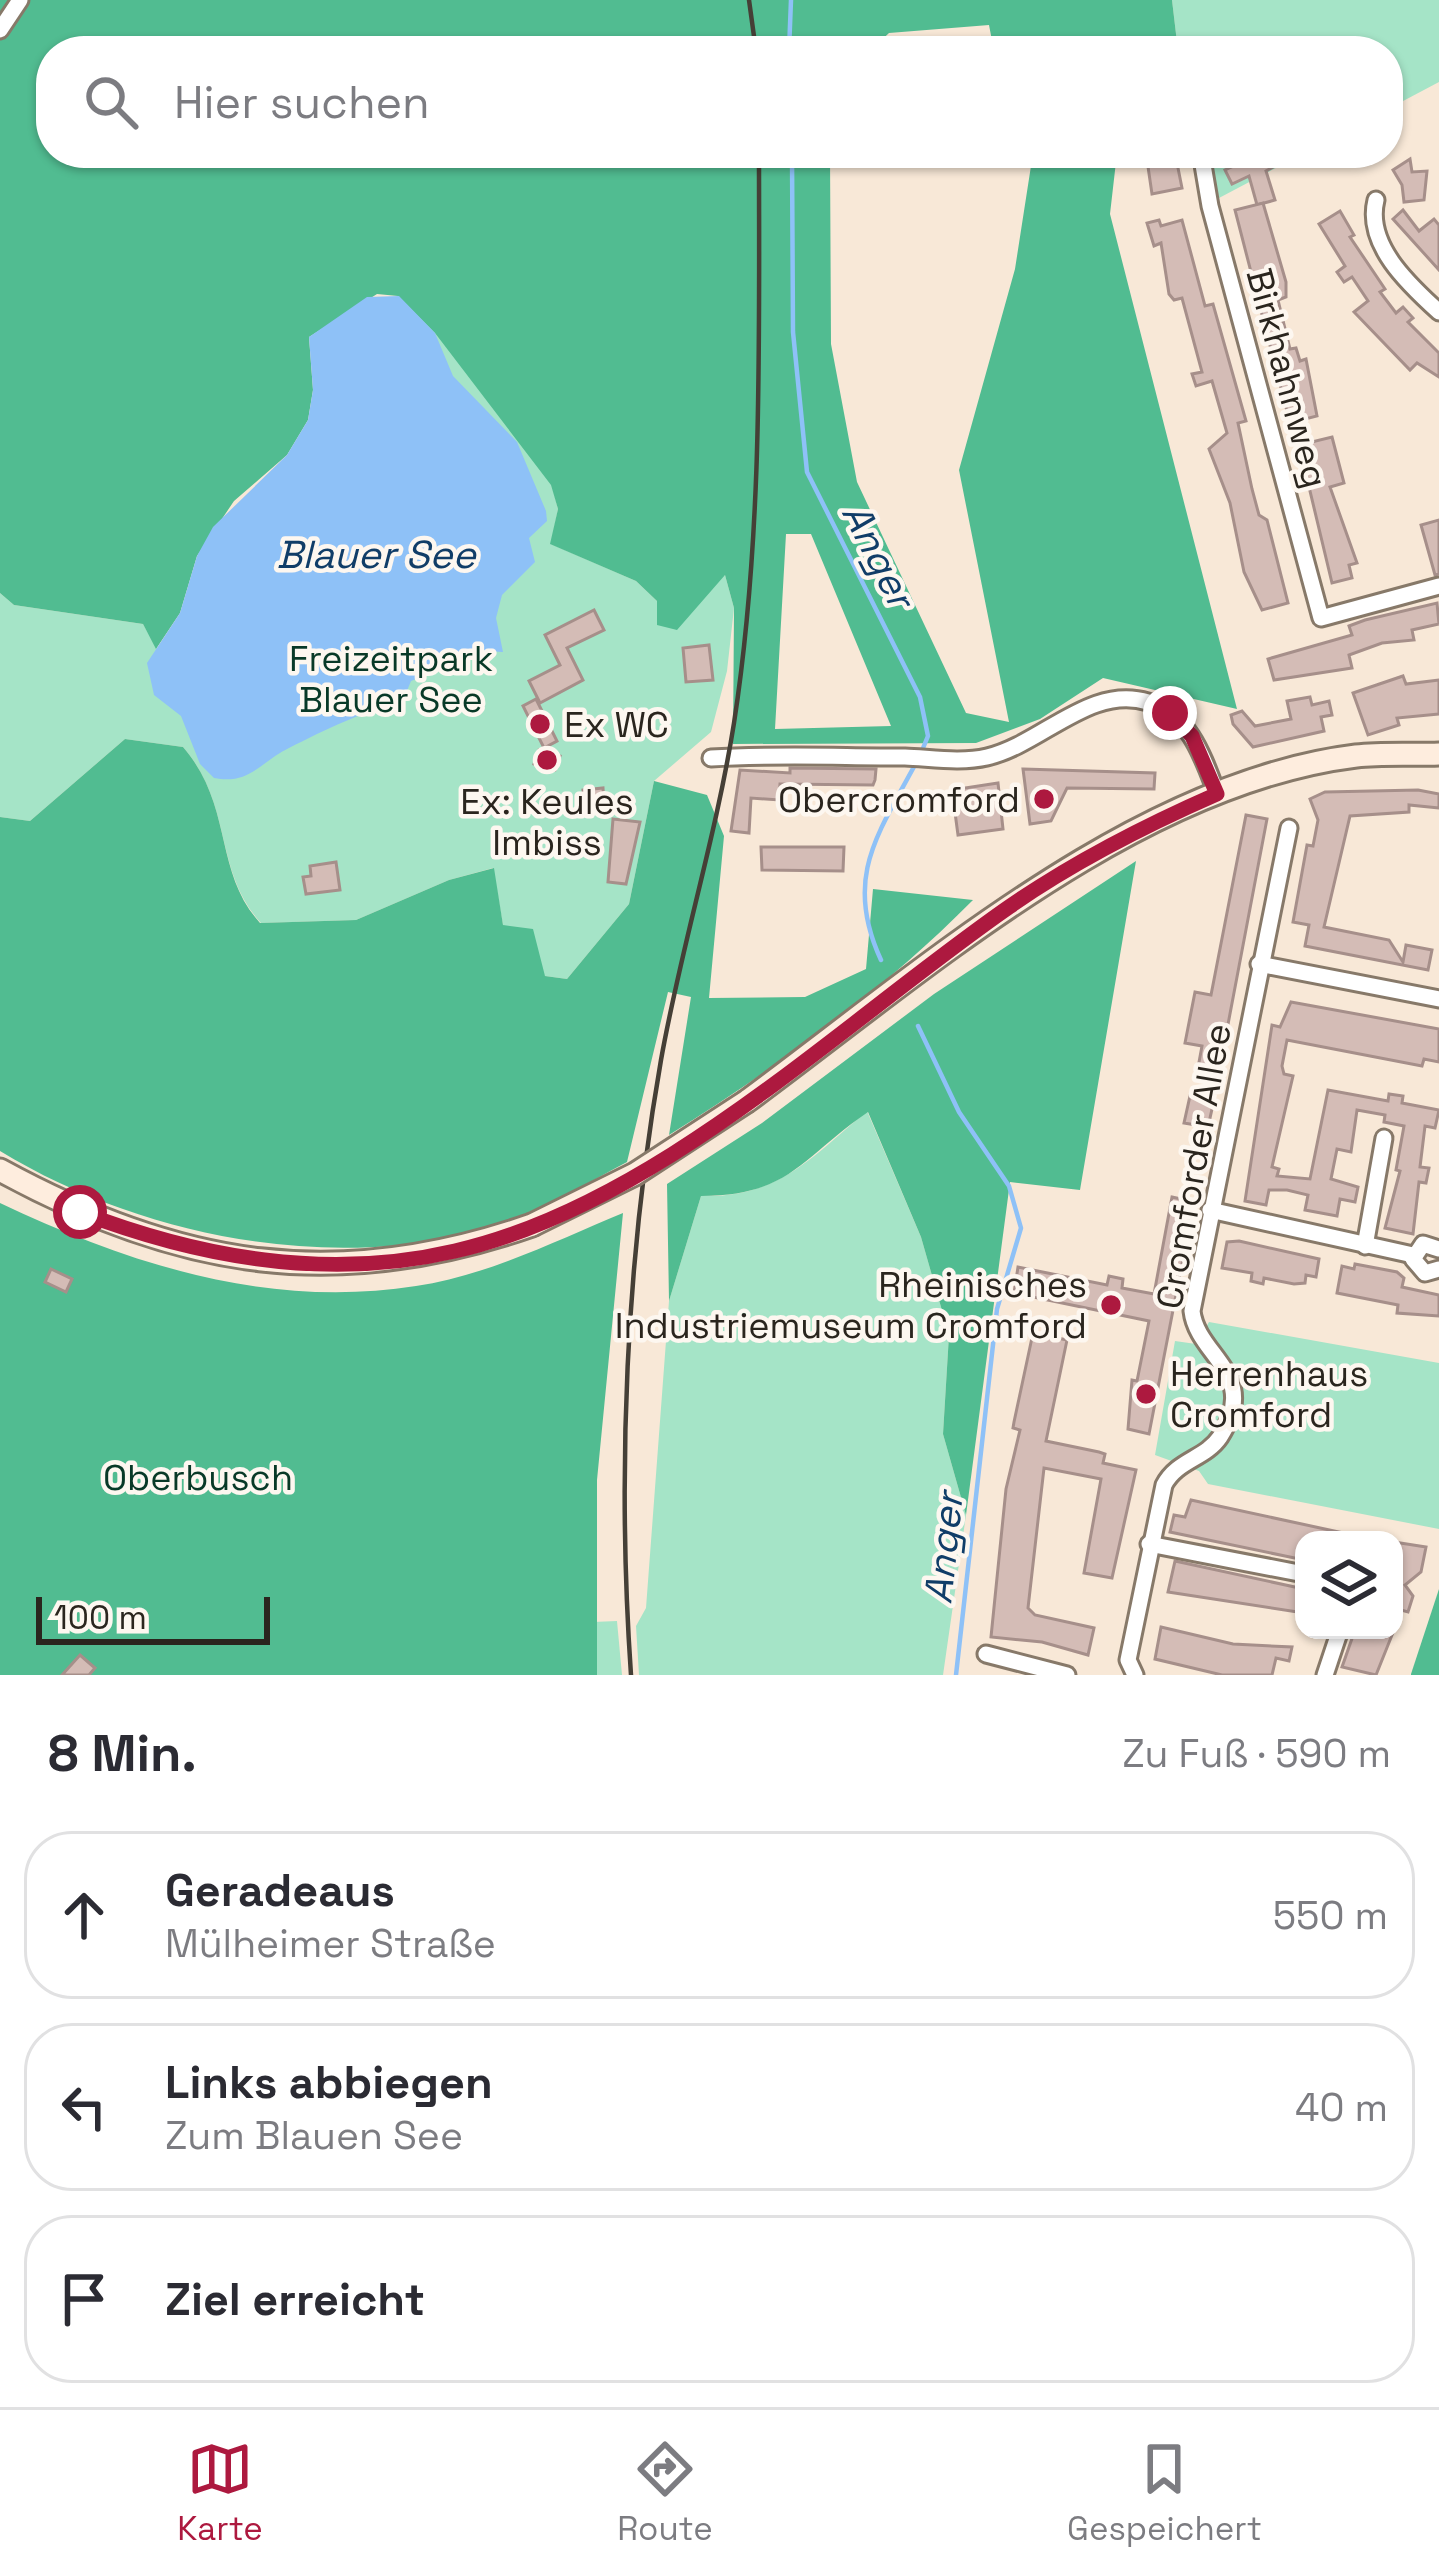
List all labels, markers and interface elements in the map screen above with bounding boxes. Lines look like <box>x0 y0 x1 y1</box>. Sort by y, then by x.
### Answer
search box <box>36 36 1403 168</box>
icon: search <box>78 69 144 135</box>
text: Hier suchen <box>174 74 430 131</box>
street label: Birkhahnweg <box>1236 264 1338 493</box>
water label: Anger <box>831 495 928 620</box>
water label: Blauer See <box>276 530 477 579</box>
park label: Freizeitpark Blauer See <box>289 636 493 723</box>
route end <box>1143 686 1197 740</box>
place label: Ex WC <box>564 702 669 748</box>
marker: Ex WC <box>527 711 553 737</box>
marker: Ex: Keules Imbiss <box>534 747 560 773</box>
place label: Obercromford <box>778 777 1020 823</box>
place label: Ex: Keules Imbiss <box>460 779 634 866</box>
marker: Obercromford <box>1031 786 1057 812</box>
street label: Cromforder Allee <box>1146 1020 1242 1312</box>
route start <box>53 1185 107 1239</box>
place label: Rheinisches Industriemuseum Cromford <box>615 1262 1087 1349</box>
marker: Rheinisches Industriemuseum Cromford <box>1098 1292 1124 1318</box>
place label: Herrenhaus Cromford <box>1170 1351 1368 1438</box>
marker: Herrenhaus Cromford <box>1133 1381 1159 1407</box>
park label: Oberbusch <box>103 1455 293 1501</box>
water label: Anger <box>913 1486 974 1606</box>
map controls <box>1295 1531 1403 1639</box>
button: layers <box>1295 1531 1403 1639</box>
scale bar <box>36 1591 270 1644</box>
text: 100 m <box>54 1597 147 1639</box>
text: 8 Min. <box>48 1721 197 1786</box>
text: Zu Fuß · 590 m <box>1122 1729 1391 1778</box>
text: Geradeaus <box>165 1862 395 1919</box>
icon: ahead <box>51 1882 117 1948</box>
text: 550 m <box>1273 1891 1388 1940</box>
text: Mülheimer Straße <box>165 1919 496 1968</box>
text: Links abbiegen <box>165 2054 493 2111</box>
icon: left <box>51 2074 117 2140</box>
text: 40 m <box>1295 2083 1388 2132</box>
text: Zum Blauen See <box>165 2111 463 2160</box>
icon: arrive <box>51 2266 117 2332</box>
text: Ziel erreicht <box>165 2271 425 2328</box>
tab: Karte <box>177 2436 263 2550</box>
tab: Route <box>617 2436 713 2550</box>
tab: Gespeichert <box>1067 2436 1262 2550</box>

